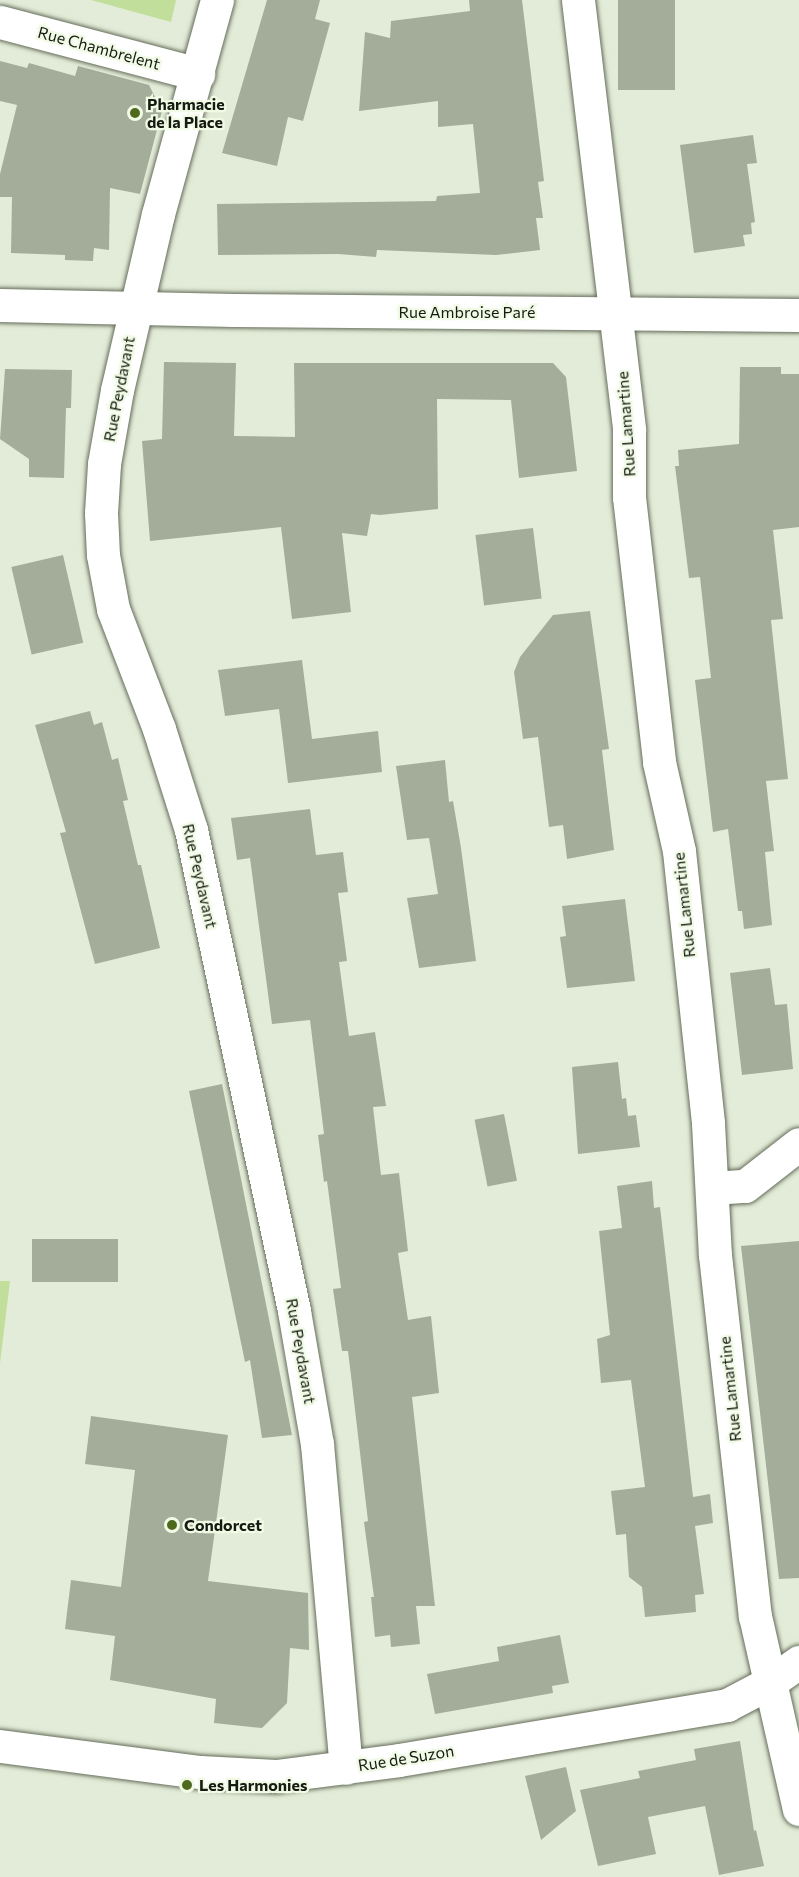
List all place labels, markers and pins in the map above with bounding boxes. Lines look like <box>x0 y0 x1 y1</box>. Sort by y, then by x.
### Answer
place label: Pharmacie de la Place <box>147 94 225 132</box>
marker: Pharmacie de la Place <box>128 106 142 120</box>
place label: Condorcet <box>184 1515 262 1535</box>
marker: Condorcet <box>165 1518 179 1532</box>
place label: Les Harmonies <box>199 1775 307 1795</box>
marker: Les Harmonies <box>180 1778 194 1792</box>

